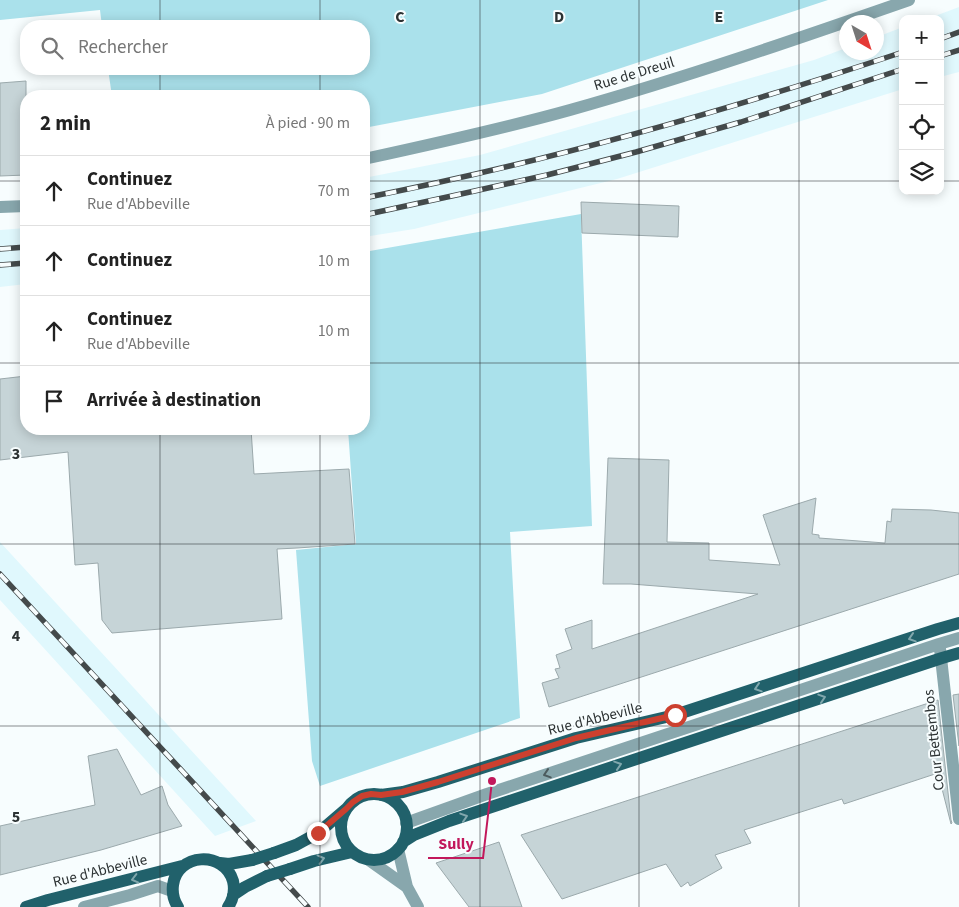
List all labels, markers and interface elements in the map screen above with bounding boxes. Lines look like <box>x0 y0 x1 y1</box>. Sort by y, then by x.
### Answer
text: C <box>395 6 405 28</box>
text: D <box>554 6 564 28</box>
text: E <box>715 6 723 28</box>
north arrow <box>839 15 884 60</box>
map controls <box>899 15 944 195</box>
button: + <box>899 15 944 60</box>
search box <box>20 20 370 75</box>
icon: search <box>38 34 66 62</box>
text: Rechercher <box>78 34 168 61</box>
street label: Rue de Dreuil <box>591 52 677 96</box>
button: − <box>899 60 944 105</box>
button: locate <box>899 105 944 150</box>
text: 2 min <box>40 108 91 138</box>
text: À pied · 90 m <box>266 112 350 134</box>
button: layers <box>899 150 944 195</box>
text: Continuez <box>87 166 172 193</box>
icon: ahead <box>40 177 68 205</box>
text: 70 m <box>318 180 350 202</box>
text: Rue d'Abbeville <box>87 193 190 215</box>
icon: ahead <box>40 247 68 275</box>
text: Continuez <box>87 247 172 274</box>
text: 10 m <box>318 250 350 272</box>
text: Continuez <box>87 306 172 333</box>
icon: ahead <box>40 317 68 345</box>
text: 10 m <box>318 320 350 342</box>
text: Rue d'Abbeville <box>87 333 190 355</box>
icon: arrive <box>40 387 68 415</box>
text: Arrivée à destination <box>87 387 261 414</box>
text: 3 <box>12 443 20 465</box>
text: 4 <box>12 625 21 647</box>
one-way arrow <box>909 632 917 642</box>
one-way arrow <box>754 682 763 692</box>
street label: Cour Bettembos <box>918 689 950 791</box>
one-way arrow <box>818 693 826 703</box>
street label: Rue d'Abbeville <box>546 697 644 741</box>
route start <box>664 704 687 727</box>
one-way arrow <box>614 761 622 771</box>
one-way arrow <box>543 768 552 778</box>
text: 5 <box>12 806 20 828</box>
one-way arrow <box>459 812 468 822</box>
route end <box>307 822 330 845</box>
callout: Sully <box>428 827 483 858</box>
text: Sully <box>438 833 474 855</box>
street label: Rue d'Abbeville <box>51 849 149 893</box>
one-way arrow <box>316 854 325 865</box>
one-way arrow <box>130 873 139 884</box>

